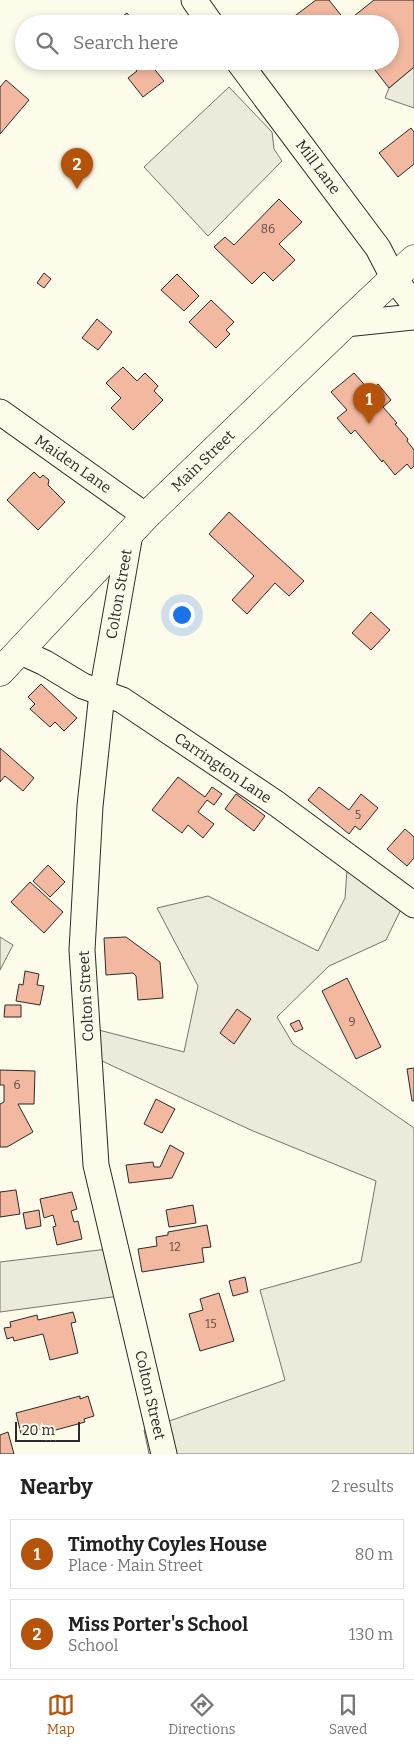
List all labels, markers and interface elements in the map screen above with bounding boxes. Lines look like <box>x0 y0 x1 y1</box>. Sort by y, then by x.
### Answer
search box <box>15 15 399 70</box>
icon: search <box>33 29 61 57</box>
text: Search here <box>73 31 178 54</box>
street label: Mill Lane <box>292 136 344 198</box>
pin: 2 <box>61 148 93 189</box>
house number: 86 <box>261 222 275 236</box>
pin: 1 <box>353 383 385 424</box>
street label: Main Street <box>168 426 239 495</box>
street label: Maiden Lane <box>31 431 115 497</box>
street label: Colton Street <box>102 547 136 640</box>
your location <box>169 602 195 628</box>
street label: Carrington Lane <box>171 729 275 807</box>
house number: 5 <box>355 808 361 822</box>
street label: Colton Street <box>75 950 97 1042</box>
house number: 9 <box>348 1015 356 1029</box>
house number: 6 <box>13 1078 21 1092</box>
house number: 12 <box>169 1240 181 1254</box>
house number: 15 <box>205 1317 217 1331</box>
street label: Colton Street <box>131 1349 169 1442</box>
scale bar <box>15 1419 80 1442</box>
text: 20 m <box>22 1422 55 1439</box>
text: Nearby <box>20 1474 93 1500</box>
text: 2 results <box>331 1477 394 1496</box>
text: Timothy Coyles House <box>68 1533 267 1556</box>
text: 1 <box>34 1545 40 1564</box>
text: 80 m <box>355 1545 393 1564</box>
text: Place · Main Street <box>68 1556 203 1575</box>
text: Miss Porter's School <box>68 1613 248 1636</box>
text: 2 <box>32 1625 42 1644</box>
text: 130 m <box>349 1625 393 1644</box>
text: School <box>68 1636 118 1655</box>
tab: Map <box>47 1691 75 1738</box>
tab: Directions <box>168 1691 236 1738</box>
tab: Saved <box>329 1691 367 1738</box>

